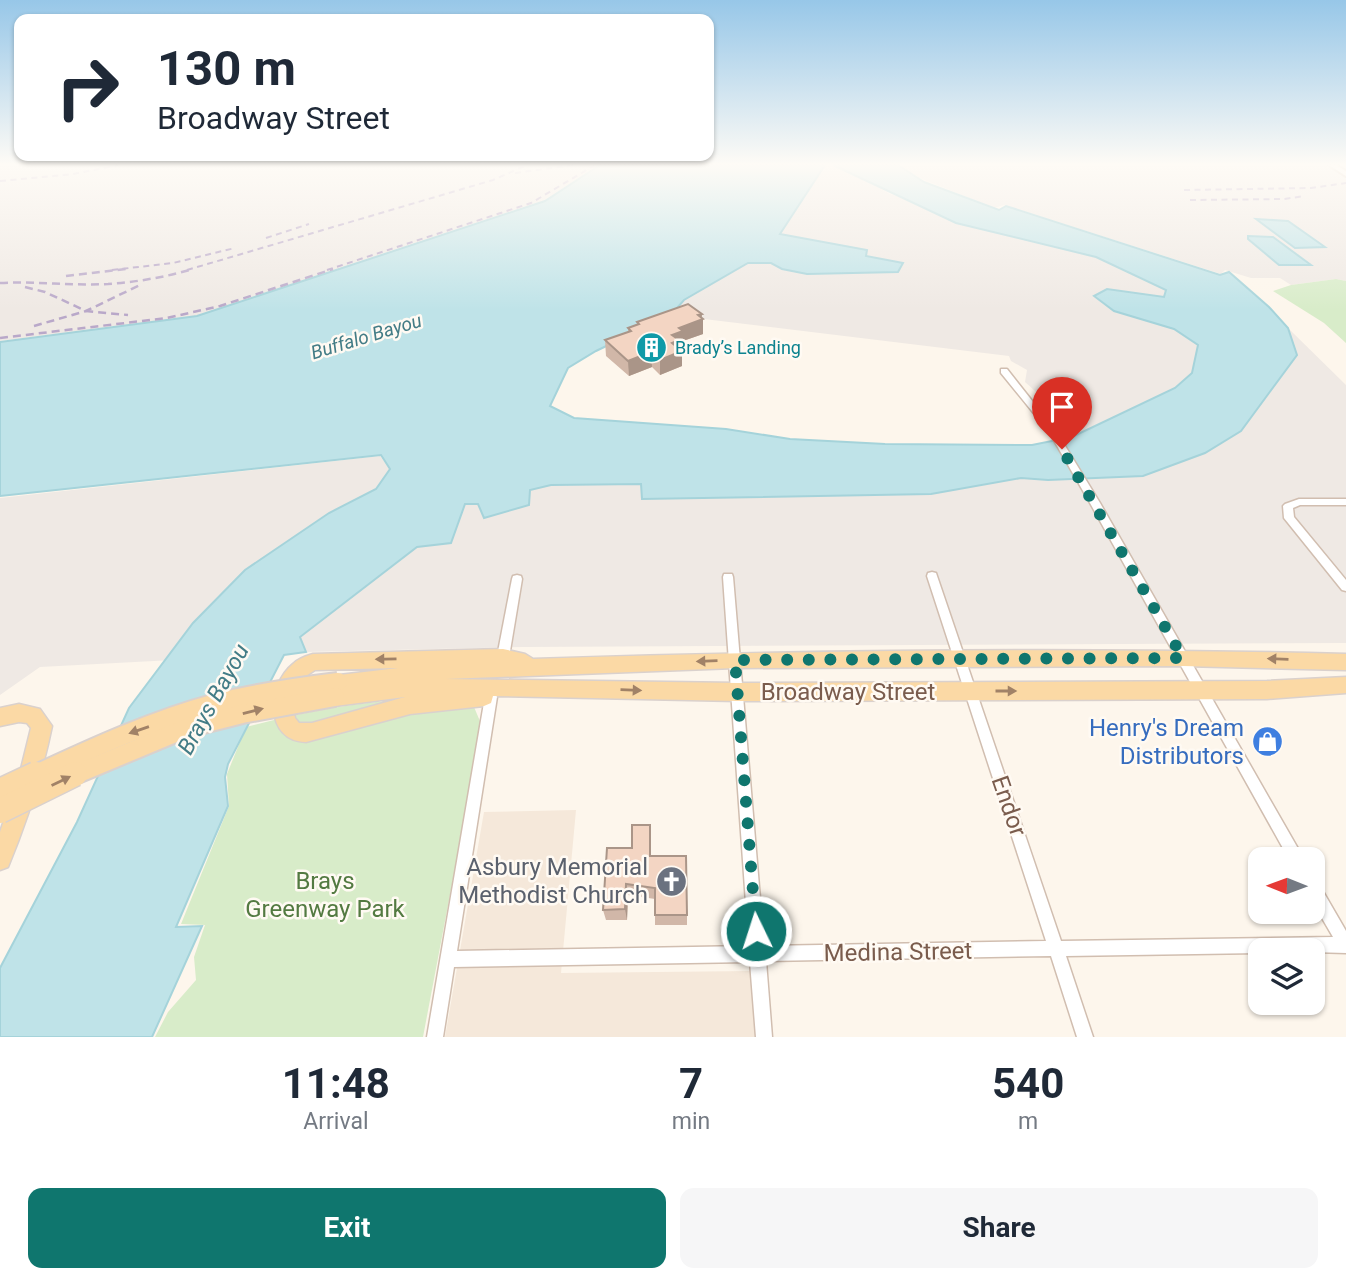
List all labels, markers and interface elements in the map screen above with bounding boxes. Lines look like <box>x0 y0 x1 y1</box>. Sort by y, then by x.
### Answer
text: 130 m <box>157 40 296 97</box>
icon: right <box>42 42 133 133</box>
text: Broadway Street <box>157 99 390 137</box>
water label: Buffalo Bayou <box>308 309 424 364</box>
building icon: Brady’s Landing <box>635 331 669 365</box>
place label: Brady’s Landing <box>675 337 801 358</box>
pin <box>1032 377 1092 449</box>
icon: arrive <box>1043 388 1081 426</box>
water label: Brays Bayou <box>172 639 255 759</box>
one-way arrow <box>375 653 397 664</box>
one-way arrow <box>1267 653 1289 664</box>
one-way arrow <box>696 656 718 667</box>
street label: Broadway Street <box>761 678 935 706</box>
one-way arrow <box>621 685 643 696</box>
one-way arrow <box>995 685 1017 697</box>
one-way arrow <box>242 705 264 716</box>
place label: Henry's Dream Distributors <box>1089 714 1244 770</box>
one-way arrow <box>128 724 149 735</box>
shop icon: Henry's Dream Distributors <box>1250 725 1284 759</box>
street label: Endor <box>986 772 1032 840</box>
one-way arrow <box>51 776 71 787</box>
north arrow <box>1248 847 1325 924</box>
map controls <box>1248 847 1325 1015</box>
place label: Asbury Memorial Methodist Church <box>458 853 648 909</box>
church icon: Asbury Memorial Methodist Church <box>654 864 688 898</box>
park label: Brays Greenway Park <box>245 867 406 923</box>
position arrow <box>719 894 793 968</box>
street label: Medina Street <box>823 937 973 967</box>
button: layers <box>1248 938 1325 1015</box>
text: 11:48 <box>282 1059 390 1108</box>
text: 7 <box>679 1059 703 1108</box>
text: 540 <box>992 1059 1064 1108</box>
text: Arrival <box>303 1108 369 1135</box>
text: min <box>672 1108 710 1135</box>
text: m <box>1018 1108 1038 1135</box>
button: Exit <box>28 1188 666 1268</box>
button: Share <box>680 1188 1318 1268</box>

